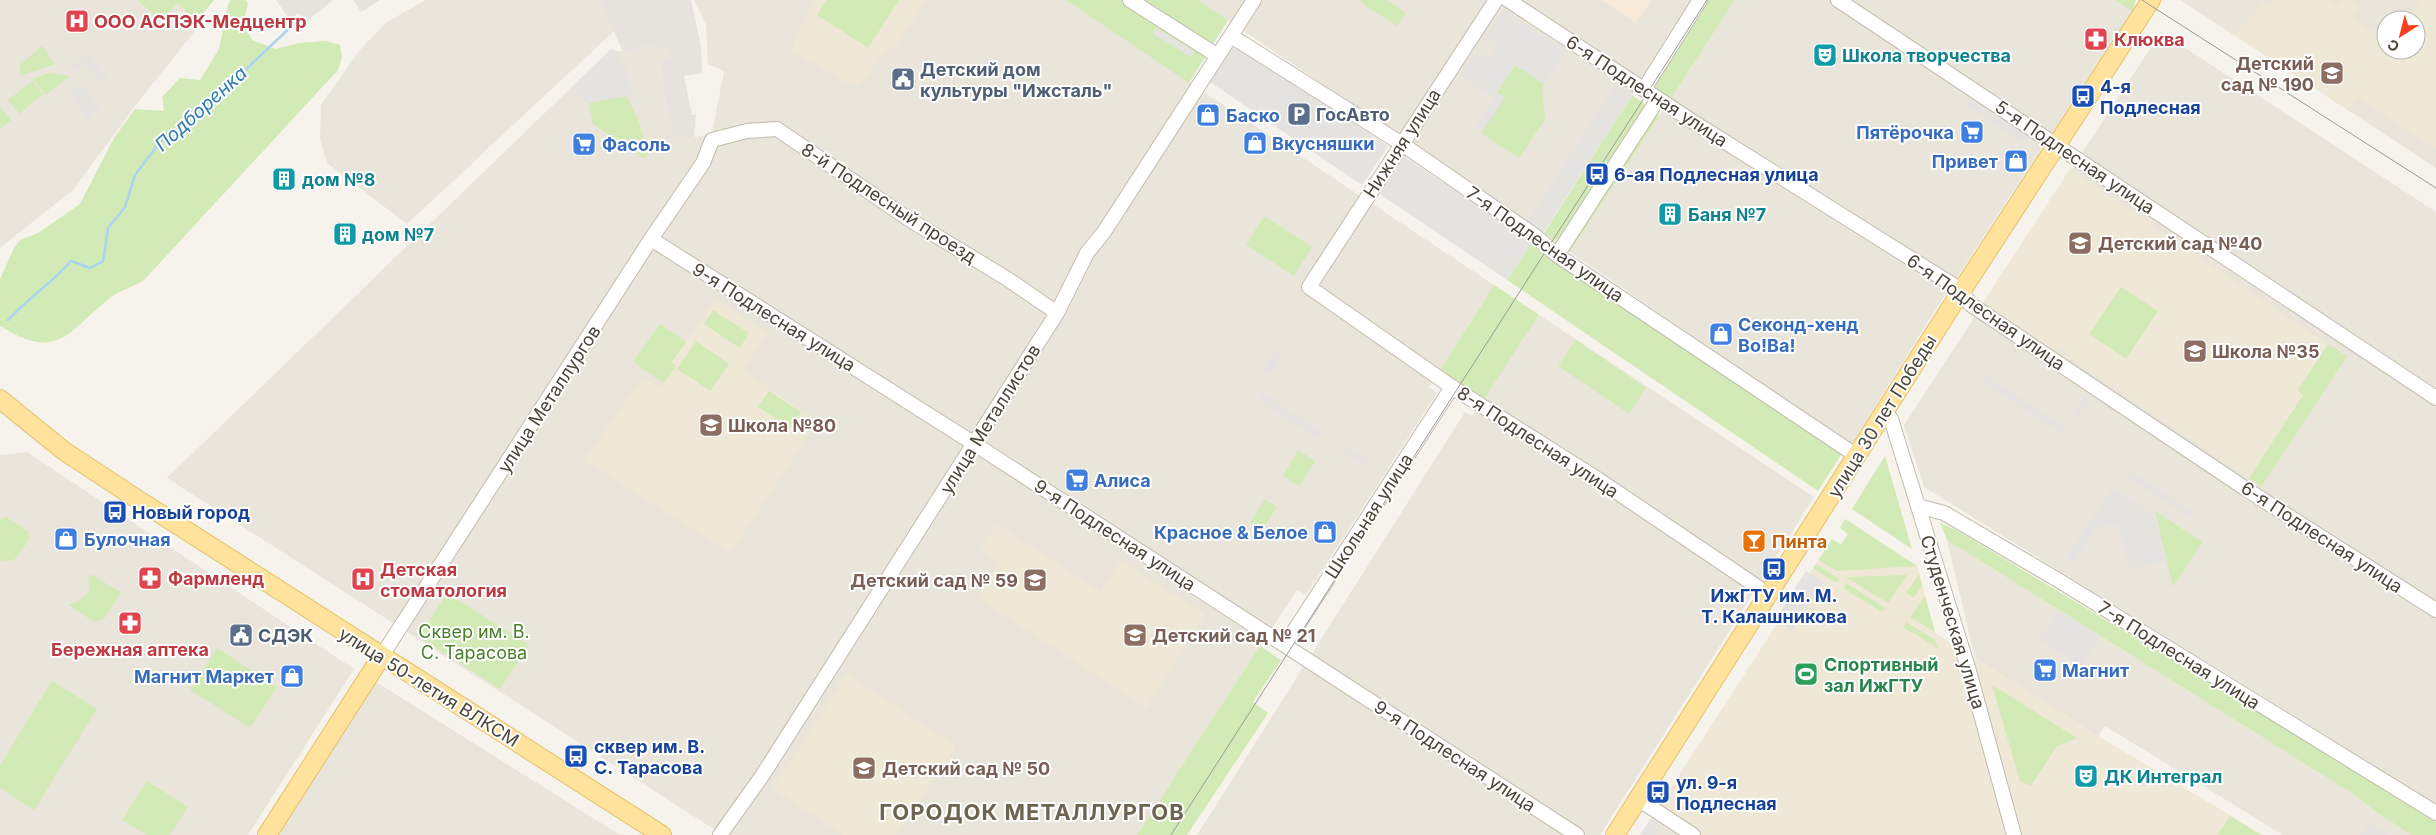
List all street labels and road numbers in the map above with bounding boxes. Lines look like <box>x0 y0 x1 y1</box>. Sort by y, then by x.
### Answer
street label: 6-я Подлесная улица <box>1562 31 1732 151</box>
street label: Нижняя улица <box>1359 85 1445 201</box>
street label: 5-я Подлесная улица <box>1991 96 2159 218</box>
street label: 8-й Подлесный проезд <box>798 139 980 267</box>
street label: 7-я Подлесная улица <box>1462 182 1628 306</box>
street label: 6-я Подлесная улица <box>1903 249 2069 375</box>
street label: 9-я Подлесная улица <box>689 258 859 376</box>
street label: улица Металлургов <box>493 321 605 477</box>
street label: улица 30 лет Победы <box>1823 331 1941 501</box>
street label: улица Металлистов <box>935 340 1045 498</box>
street label: 8-я Подлесная улица <box>1453 382 1623 502</box>
street label: Школьная улица <box>1321 450 1417 582</box>
street label: 9-я Подлесная улица <box>1030 475 1200 595</box>
street label: 6-я Подлесная улица <box>2237 477 2407 597</box>
street label: Студенческая улица <box>1917 532 1989 712</box>
street label: 7-я Подлесная улица <box>2094 597 2264 713</box>
street label: улица 50-летия ВЛКСМ <box>335 623 523 751</box>
street label: 9-я Подлесная улица <box>1370 696 1540 816</box>

